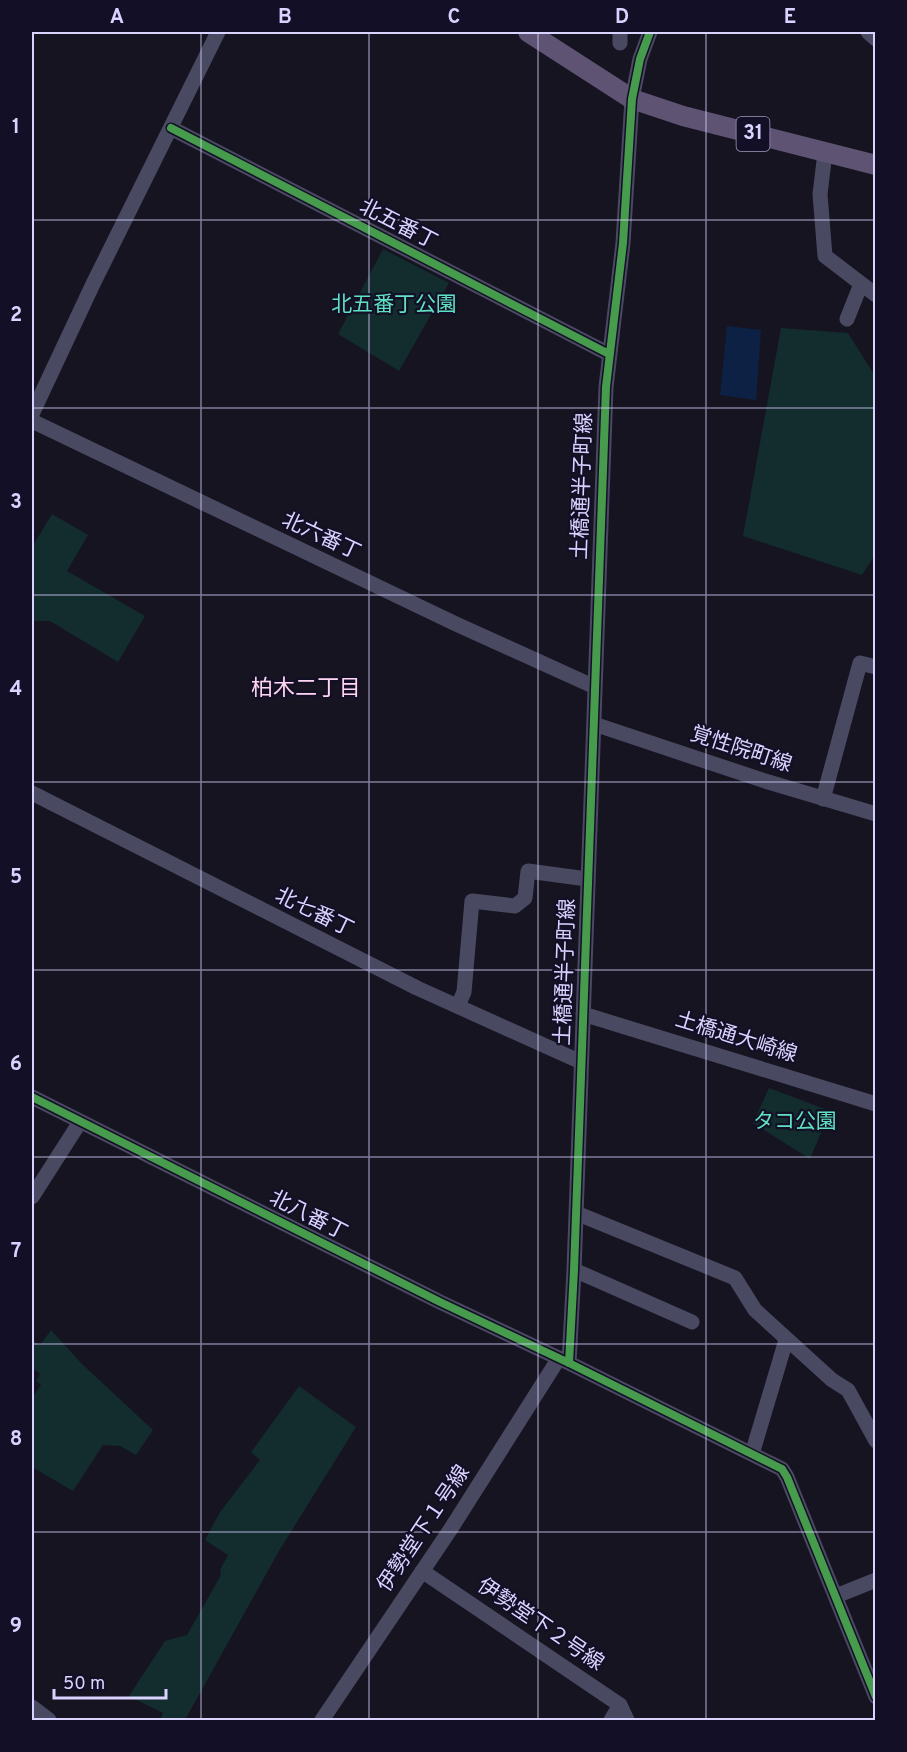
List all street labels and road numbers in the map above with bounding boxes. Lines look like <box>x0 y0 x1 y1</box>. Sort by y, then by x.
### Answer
road number: 31 <box>736 117 770 151</box>
street label: 北五番丁 <box>354 194 442 256</box>
street label: 土橋通半子町線 <box>567 412 599 560</box>
street label: 北六番丁 <box>277 507 365 567</box>
street label: 覚性院町線 <box>687 721 795 779</box>
street label: 北七番丁 <box>270 882 358 944</box>
street label: 土橋通半子町線 <box>550 898 582 1046</box>
street label: 土橋通大崎線 <box>672 1007 800 1069</box>
street label: 北八番丁 <box>264 1185 352 1247</box>
street label: 伊勢堂下１号線 <box>372 1461 476 1597</box>
street label: 伊勢堂下２号線 <box>472 1573 608 1677</box>

